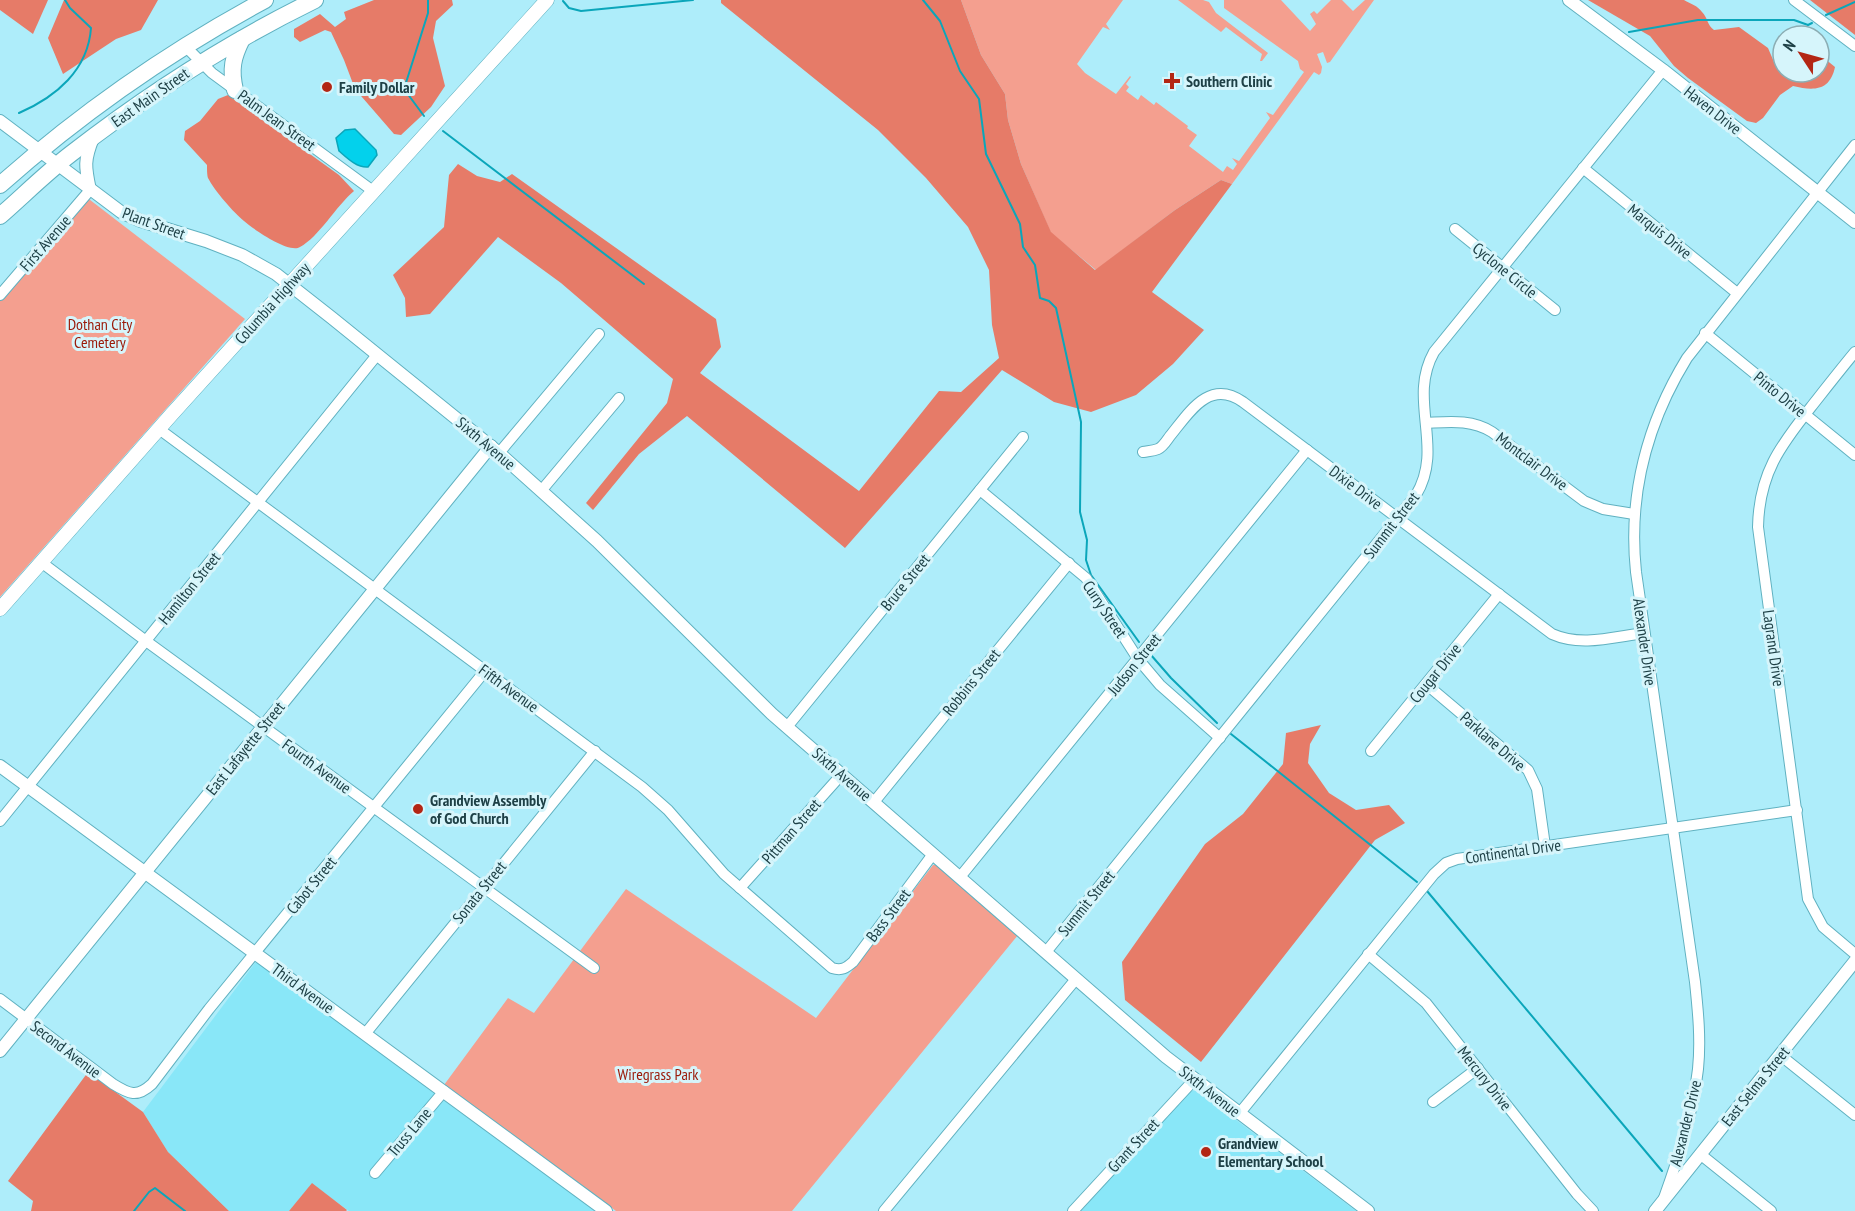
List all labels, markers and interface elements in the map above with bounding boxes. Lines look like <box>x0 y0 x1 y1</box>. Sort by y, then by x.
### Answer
north arrow <box>1771 24 1831 84</box>
text: N <box>1778 36 1799 55</box>
street label: East Main Street <box>107 63 193 131</box>
place label: Southern Clinic <box>1186 71 1273 91</box>
marker: Southern Clinic <box>1163 72 1181 90</box>
place label: Family Dollar <box>339 77 415 97</box>
marker: Family Dollar <box>320 80 334 94</box>
street label: Haven Drive <box>1680 81 1746 139</box>
street label: Palm Jean Street <box>234 85 320 155</box>
street label: Marquis Drive <box>1624 199 1696 263</box>
street label: Plant Street <box>120 202 189 244</box>
street label: First Avenue <box>15 211 75 275</box>
street label: Cyclone Circle <box>1469 238 1541 302</box>
street label: Columbia Highway <box>230 258 314 348</box>
park label: Dothan City Cemetery <box>68 314 132 352</box>
street label: Pinto Drive <box>1750 367 1810 421</box>
street label: Sixth Avenue <box>452 412 520 474</box>
street label: Montclair Drive <box>1492 428 1572 494</box>
street label: Dixie Drive <box>1326 461 1386 513</box>
street label: Summit Street <box>1359 487 1424 562</box>
street label: Hamilton Street <box>154 547 225 628</box>
street label: Bruce Street <box>876 549 934 614</box>
street label: Curry Street <box>1079 577 1132 642</box>
street label: Alexander Drive <box>1629 597 1661 687</box>
street label: Lagrand Drive <box>1759 609 1789 687</box>
street label: Judson Street <box>1102 629 1165 700</box>
street label: Cougar Drive <box>1405 639 1465 707</box>
street label: Robbins Street <box>938 644 1004 719</box>
street label: Fifth Avenue <box>475 660 543 716</box>
street label: East Lafayette Street <box>201 697 289 799</box>
street label: Parklane Drive <box>1456 707 1530 775</box>
street label: Fourth Avenue <box>279 734 355 798</box>
street label: Sixth Avenue <box>808 743 876 805</box>
place label: Grandview Assembly of God Church <box>430 790 547 828</box>
street label: Pittman Street <box>757 794 825 868</box>
marker: Grandview Assembly of God Church <box>411 802 425 816</box>
street label: Continental Drive <box>1464 834 1562 868</box>
street label: Cabot Street <box>282 852 341 918</box>
street label: Sonata Street <box>448 856 511 927</box>
street label: Summit Street <box>1053 866 1119 940</box>
street label: Bass Street <box>862 884 915 945</box>
street label: Third Avenue <box>268 959 338 1017</box>
street label: Second Avenue <box>27 1016 105 1082</box>
street label: Mercury Drive <box>1454 1042 1516 1114</box>
street label: East Selma Street <box>1717 1042 1794 1130</box>
street label: Sixth Avenue <box>1176 1061 1244 1121</box>
park label: Wiregrass Park <box>618 1064 699 1084</box>
street label: Alexander Drive <box>1665 1078 1705 1168</box>
street label: Truss Lane <box>383 1103 435 1161</box>
street label: Grant Street <box>1103 1113 1163 1176</box>
place label: Grandview Elementary School <box>1218 1133 1323 1171</box>
marker: Grandview Elementary School <box>1199 1145 1213 1159</box>

